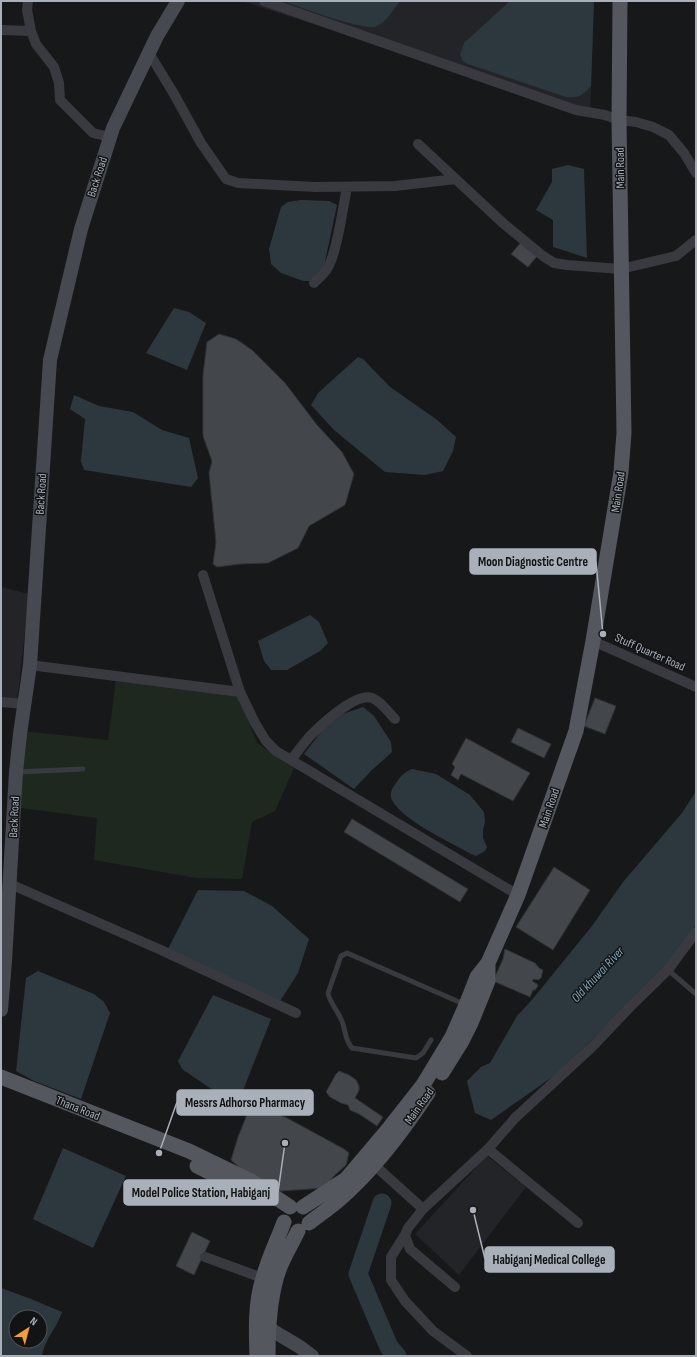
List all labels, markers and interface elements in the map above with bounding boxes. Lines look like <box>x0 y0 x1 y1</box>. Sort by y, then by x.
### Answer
street label: Main Road <box>613 147 628 189</box>
street label: Back Road <box>84 155 111 199</box>
street label: Main Road <box>608 471 629 513</box>
street label: Back Road <box>33 473 50 515</box>
callout: Moon Diagnostic Centre <box>470 549 596 574</box>
text: Moon Diagnostic Centre <box>478 554 588 570</box>
street label: Stuff Quarter Road <box>612 630 687 675</box>
street label: Main Road <box>536 786 563 830</box>
street label: Back Road <box>6 796 23 838</box>
water label: Old khuwai River <box>568 943 628 1006</box>
street label: Main Road <box>401 1085 437 1127</box>
callout: Messrs Adhorso Pharmacy <box>177 1090 313 1115</box>
street label: Thana Road <box>54 1093 102 1124</box>
text: Messrs Adhorso Pharmacy <box>185 1095 306 1111</box>
callout: Model Police Station, Habiganj <box>124 1180 278 1205</box>
text: Model Police Station, Habiganj <box>132 1185 271 1201</box>
callout: Habiganj Medical College <box>485 1247 614 1272</box>
text: Habiganj Medical College <box>492 1252 606 1268</box>
north arrow <box>8 1309 48 1349</box>
text: N <box>27 1314 40 1328</box>

